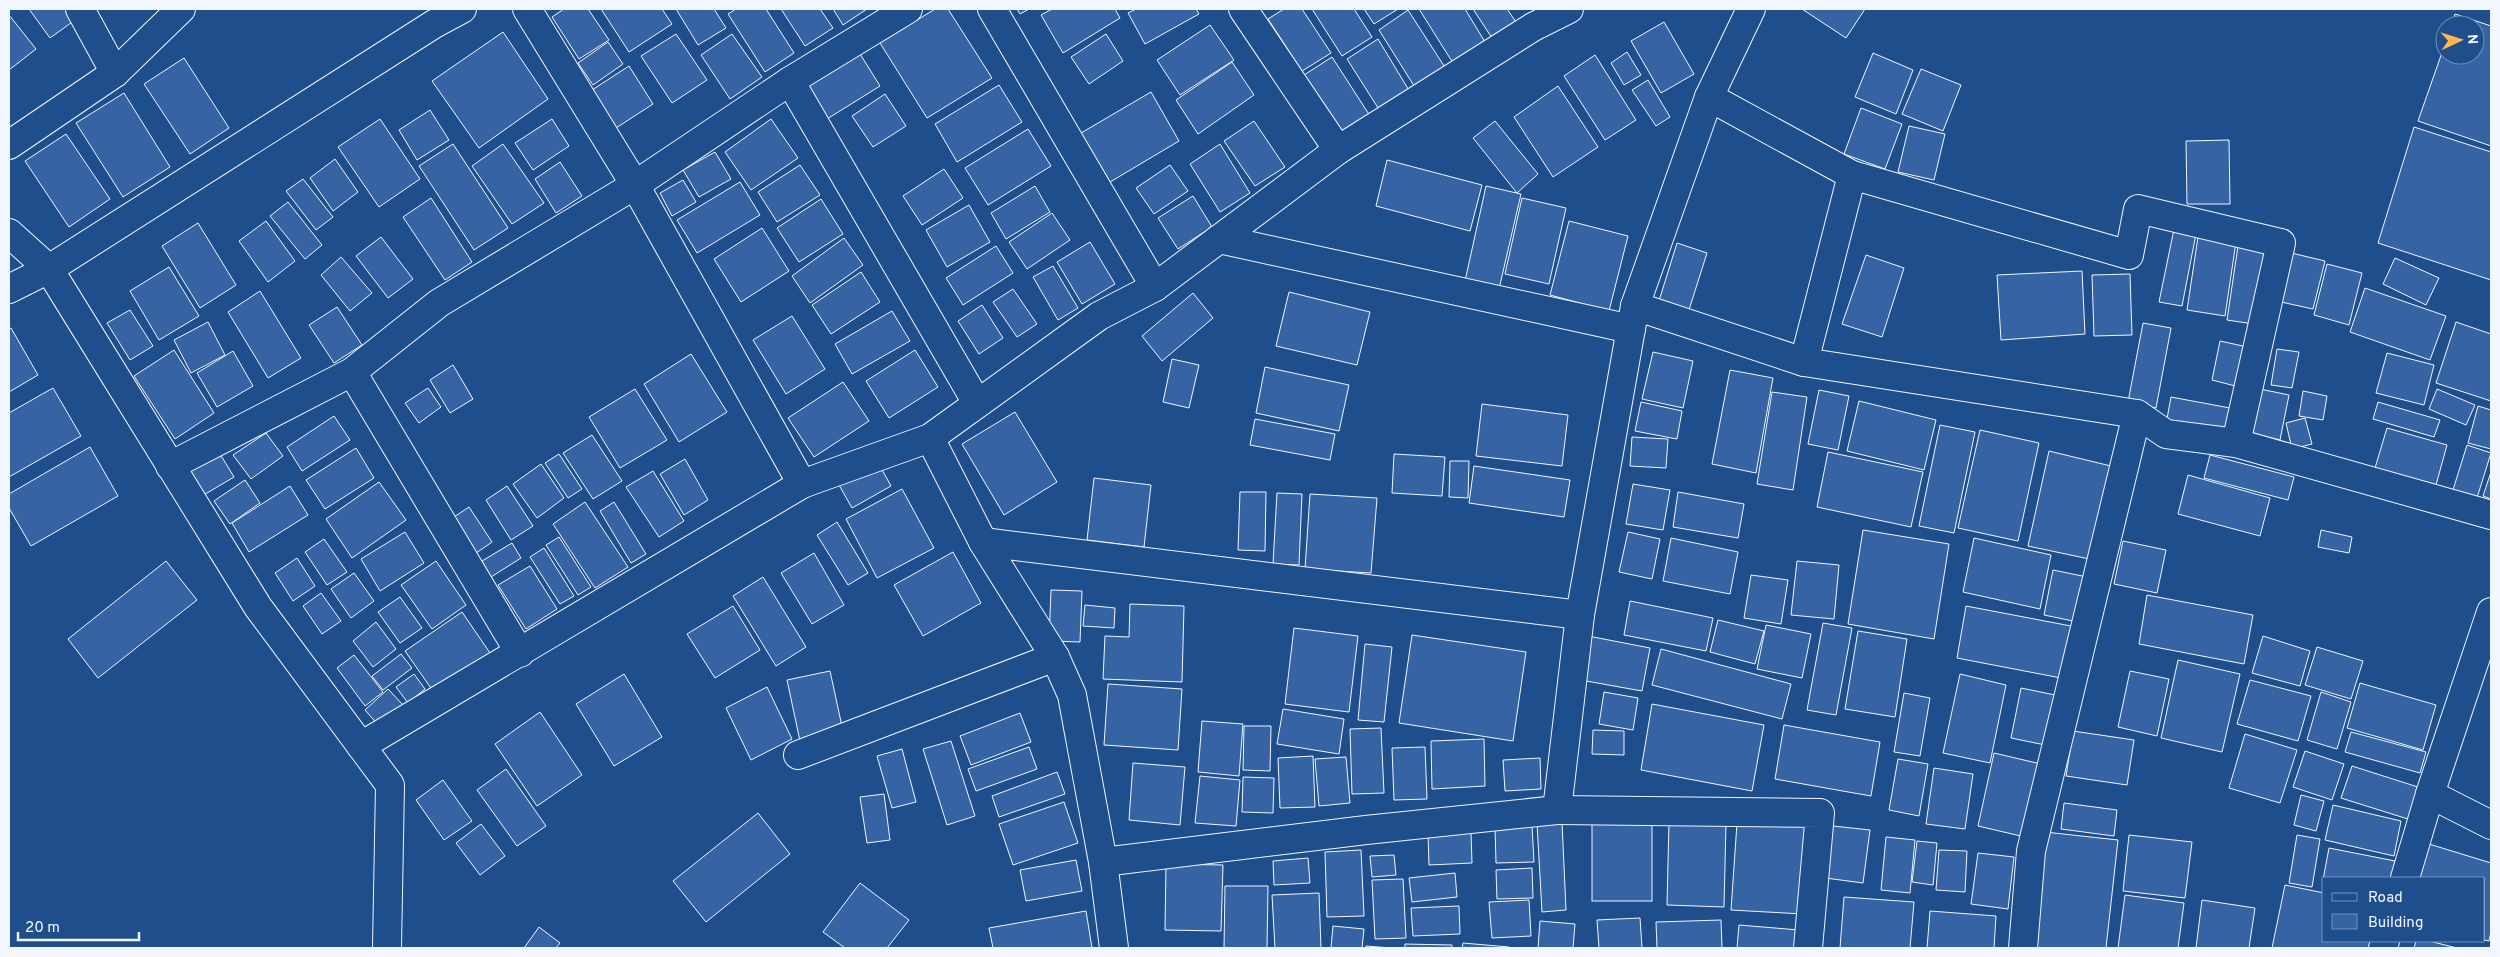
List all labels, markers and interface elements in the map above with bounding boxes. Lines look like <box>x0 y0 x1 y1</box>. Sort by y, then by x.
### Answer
north arrow <box>2435 15 2485 65</box>
text: N <box>2463 34 2480 45</box>
legend <box>2322 877 2485 942</box>
text: Road <box>2368 889 2403 908</box>
scale bar <box>18 910 139 942</box>
text: Building <box>2368 914 2423 933</box>
text: 20 m <box>25 919 60 938</box>

